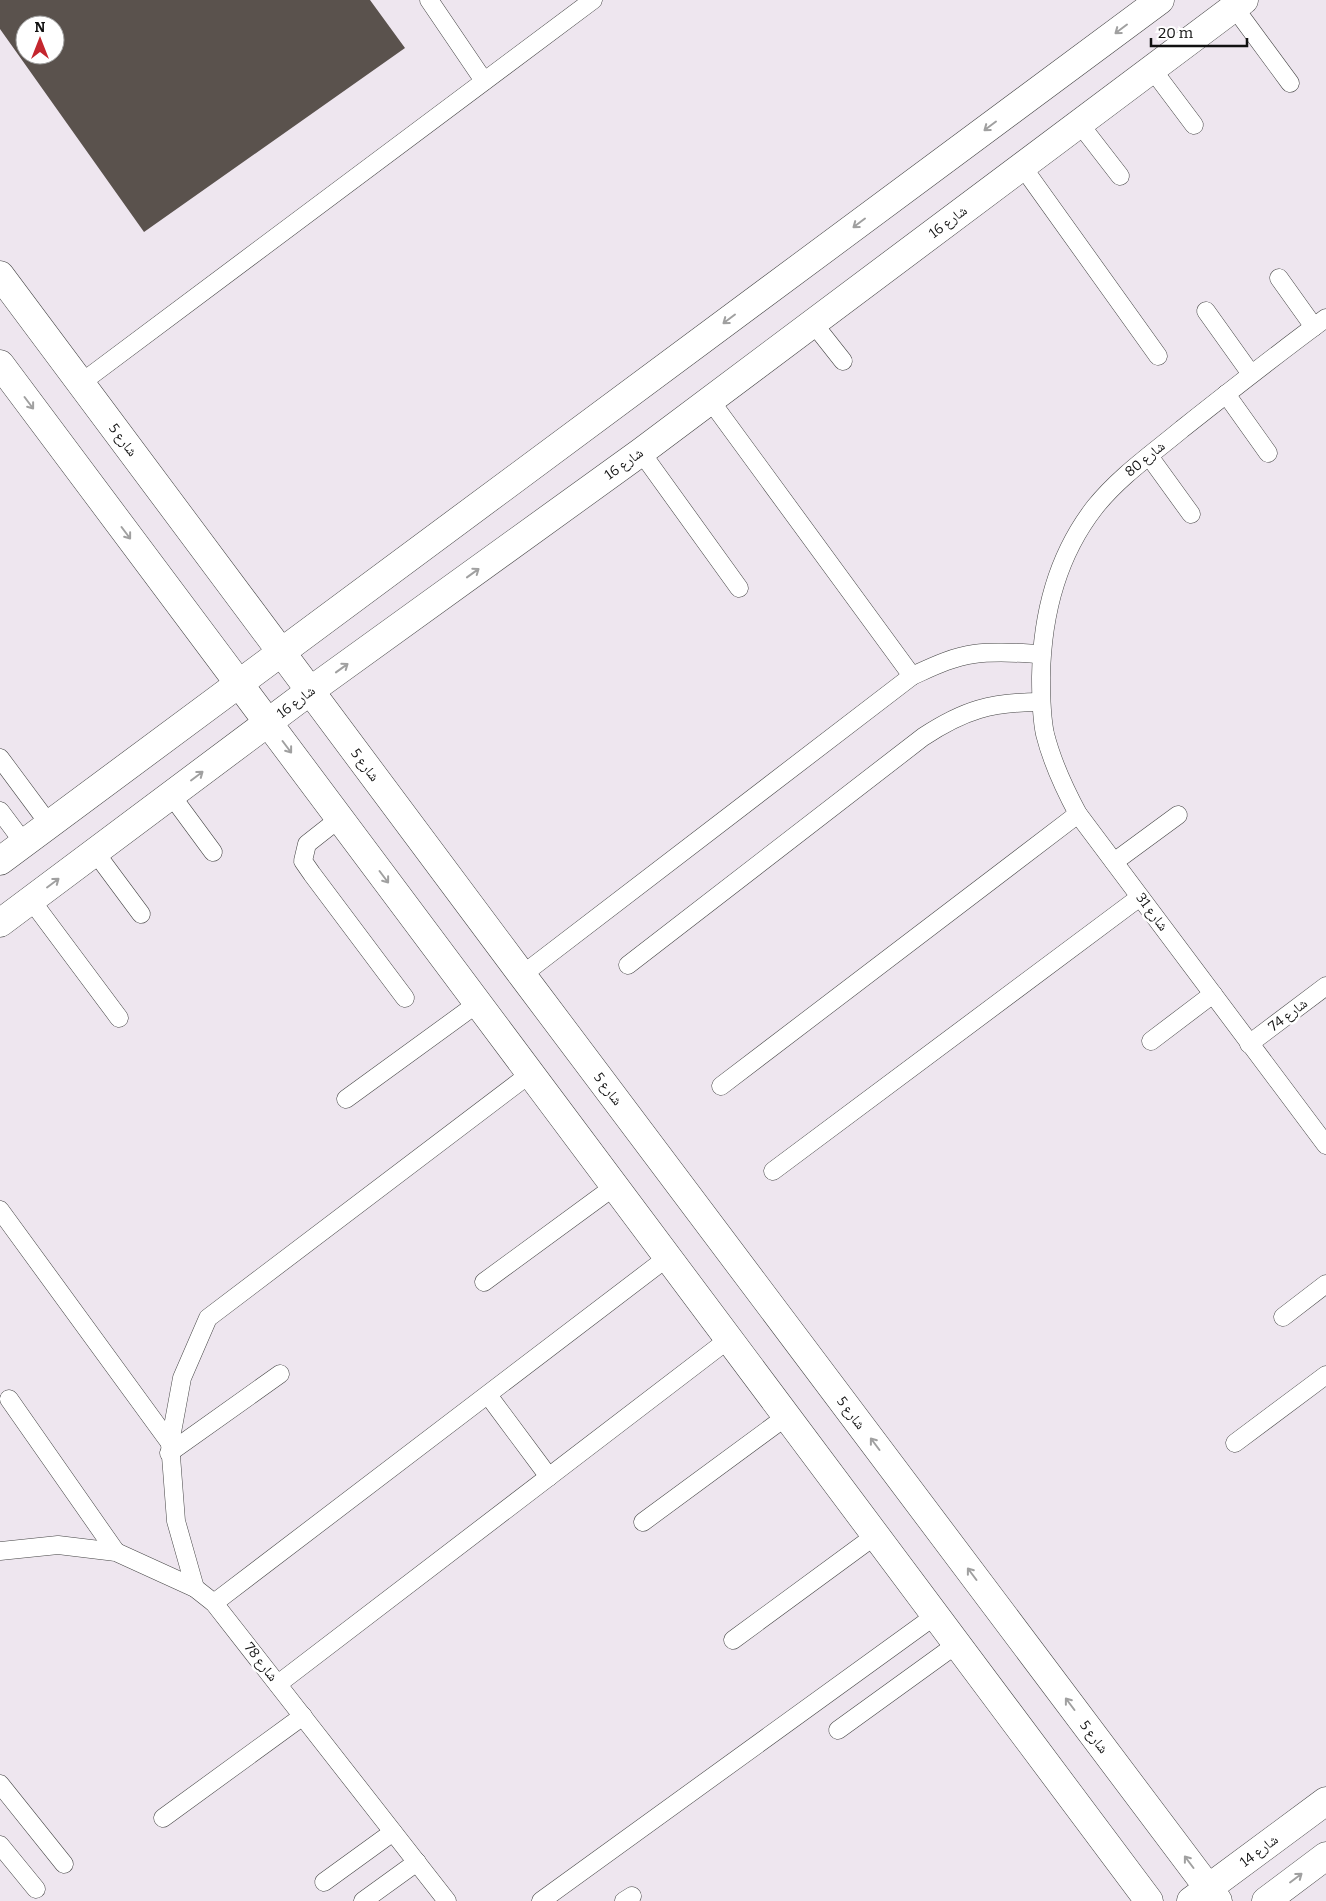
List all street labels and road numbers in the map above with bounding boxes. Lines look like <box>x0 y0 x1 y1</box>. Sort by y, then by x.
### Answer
street label: شارع 16 <box>926 202 971 243</box>
street label: شارع 5 <box>104 420 141 460</box>
street label: شارع 80 <box>1121 438 1169 481</box>
street label: شارع 16 <box>601 444 647 484</box>
street label: شارع 16 <box>274 682 319 723</box>
street label: شارع 5 <box>346 745 383 785</box>
street label: شارع 31 <box>1131 890 1172 935</box>
street label: شارع 74 <box>1265 995 1311 1036</box>
street label: شارع 5 <box>589 1069 626 1109</box>
street label: شارع 5 <box>832 1393 869 1433</box>
street label: شارع 78 <box>240 1639 281 1685</box>
street label: شارع 5 <box>1075 1717 1112 1757</box>
street label: شارع 14 <box>1237 1831 1282 1872</box>

